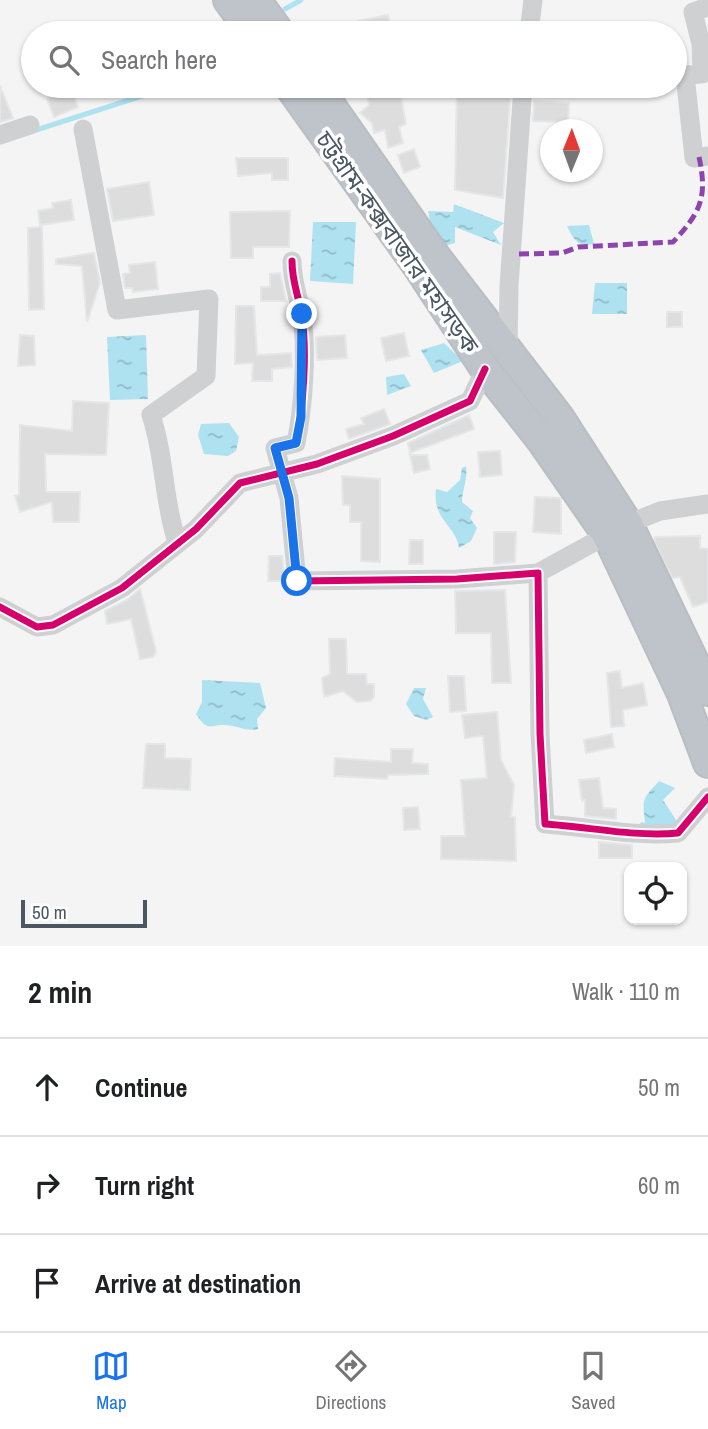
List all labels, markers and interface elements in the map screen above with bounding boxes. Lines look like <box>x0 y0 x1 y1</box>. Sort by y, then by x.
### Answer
search box <box>21 21 687 98</box>
icon: search <box>45 41 83 79</box>
text: Search here <box>101 42 217 77</box>
north arrow <box>540 119 603 182</box>
street label: চট্টগ্রাম-কক্সবাজার মহাসড়ক <box>309 124 487 360</box>
route end <box>286 298 317 329</box>
route start <box>281 565 312 596</box>
map controls <box>624 862 687 925</box>
button: locate <box>624 862 687 925</box>
scale bar <box>21 897 147 929</box>
text: 50 m <box>32 899 67 925</box>
text: 2 min <box>28 972 92 1012</box>
text: Walk · 110 m <box>572 976 680 1007</box>
icon: ahead <box>28 1068 66 1106</box>
text: Continue <box>95 1070 187 1105</box>
text: 50 m <box>638 1072 680 1103</box>
icon: right <box>28 1166 66 1204</box>
text: Turn right <box>95 1168 194 1203</box>
text: 60 m <box>638 1170 680 1201</box>
icon: arrive <box>28 1264 66 1302</box>
text: Arrive at destination <box>95 1266 301 1301</box>
tab: Map <box>92 1347 130 1415</box>
tab: Directions <box>315 1347 386 1415</box>
tab: Saved <box>571 1347 616 1415</box>

